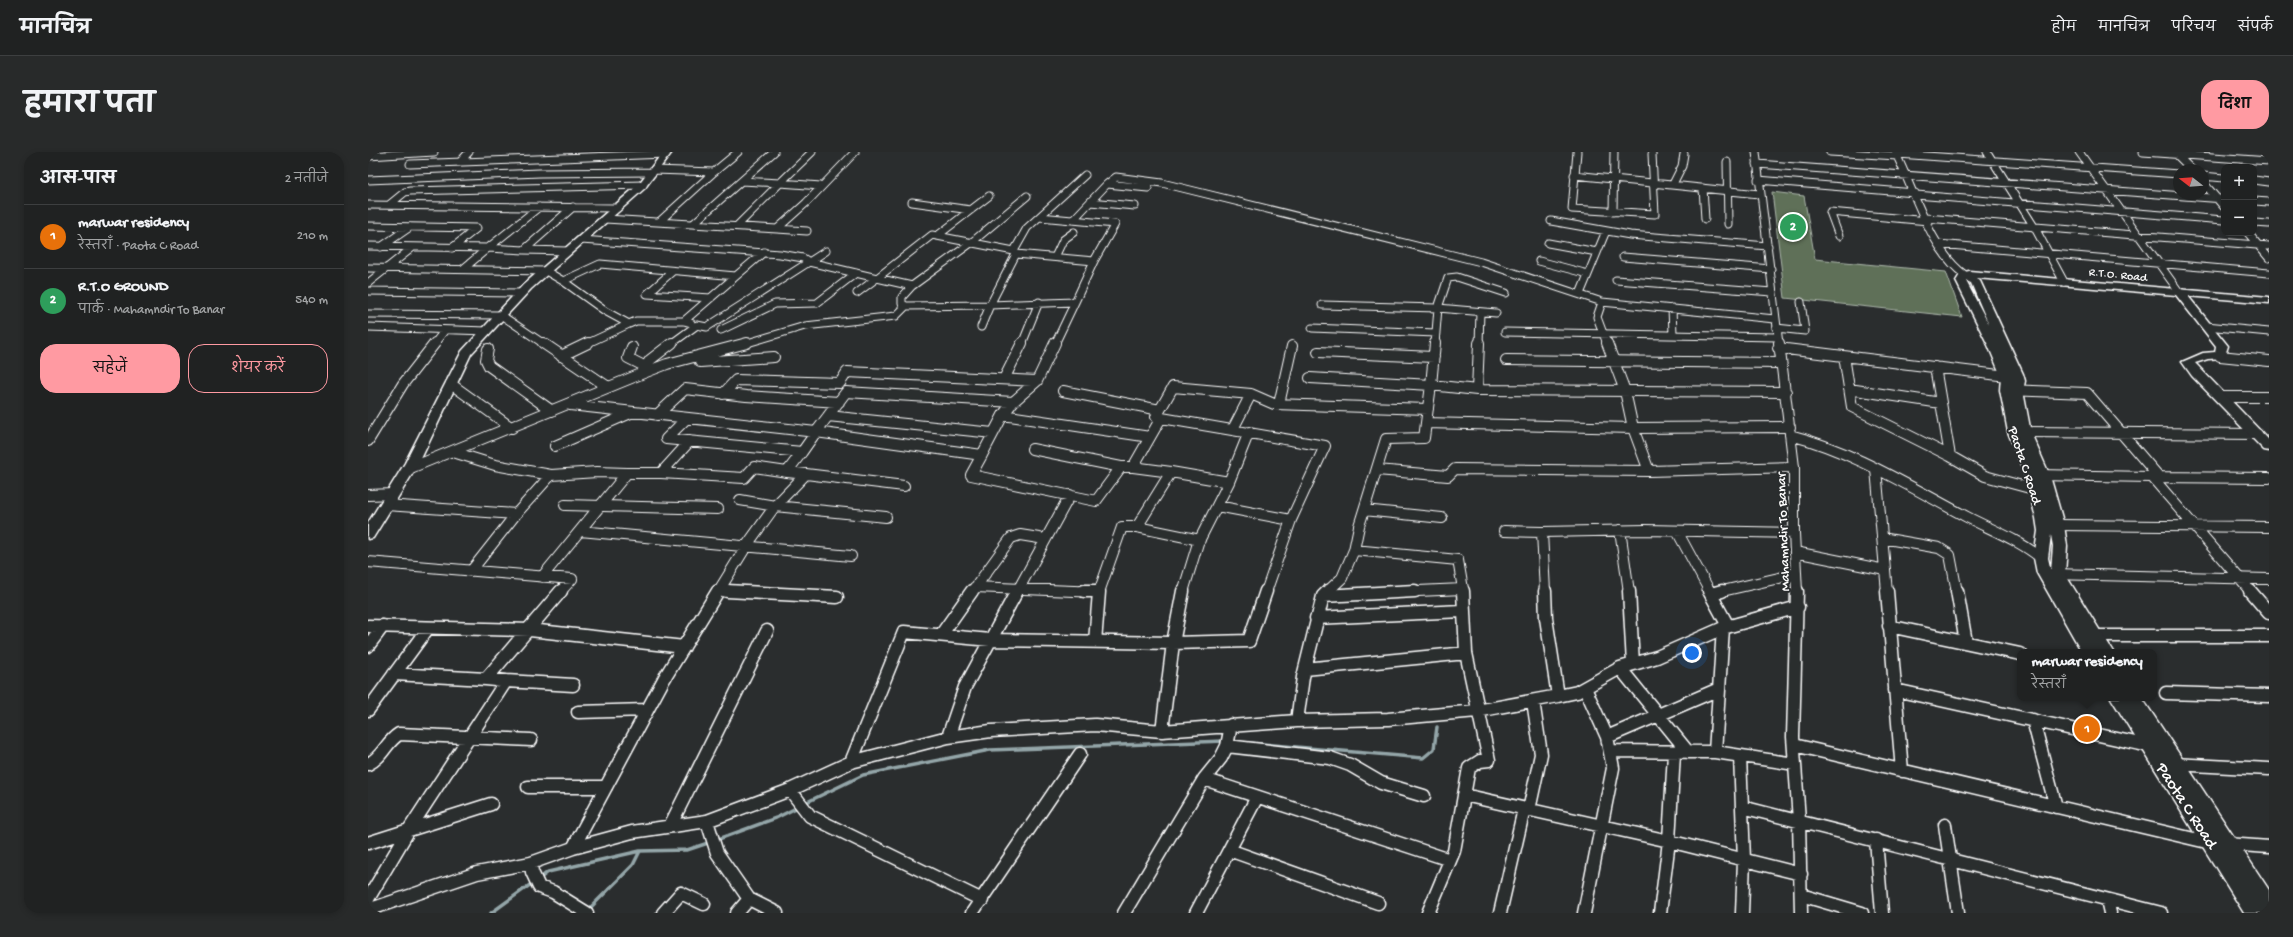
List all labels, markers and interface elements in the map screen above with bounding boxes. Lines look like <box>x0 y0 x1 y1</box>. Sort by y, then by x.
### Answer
text: मानचित्र <box>20 18 91 41</box>
text: होम <box>2052 20 2076 37</box>
text: मानचित्र <box>2098 20 2150 37</box>
text: परिचय <box>2172 20 2216 37</box>
text: संपर्क <box>2238 20 2273 37</box>
button: दिशा <box>2201 80 2269 129</box>
text: हमारा पता <box>24 90 155 123</box>
north arrow <box>2173 164 2209 200</box>
map controls <box>2221 164 2257 236</box>
button: + <box>2221 164 2257 200</box>
text: आस-पास <box>40 170 116 190</box>
text: 2 नतीजे <box>285 172 328 187</box>
button: − <box>2221 200 2257 236</box>
pin: 2 <box>1780 212 1806 242</box>
text: marwar residency <box>78 214 189 232</box>
text: 1 <box>50 229 56 244</box>
text: 210 m <box>297 229 328 244</box>
text: रेस्तराँ · Paota C Road <box>78 239 198 254</box>
street label: R.T.O. Road <box>2088 266 2149 286</box>
text: R.T.O GROUND <box>78 278 168 296</box>
text: 2 <box>50 293 56 308</box>
text: 540 m <box>295 293 328 308</box>
text: पार्क · Mahamndir To Banar <box>78 303 224 318</box>
button: सहेजें <box>40 344 180 393</box>
button: शेयर करें <box>188 344 328 393</box>
street label: Paota C Road <box>2003 424 2045 509</box>
street label: Mahamndir To Banar <box>1774 471 1795 592</box>
your location <box>1682 643 1702 663</box>
popup <box>2017 649 2157 701</box>
text: marwar residency <box>2031 653 2143 671</box>
text: रेस्तराँ <box>2031 678 2066 693</box>
pin: 1 <box>2074 714 2100 744</box>
street label: Paota C Road <box>2150 759 2222 855</box>

